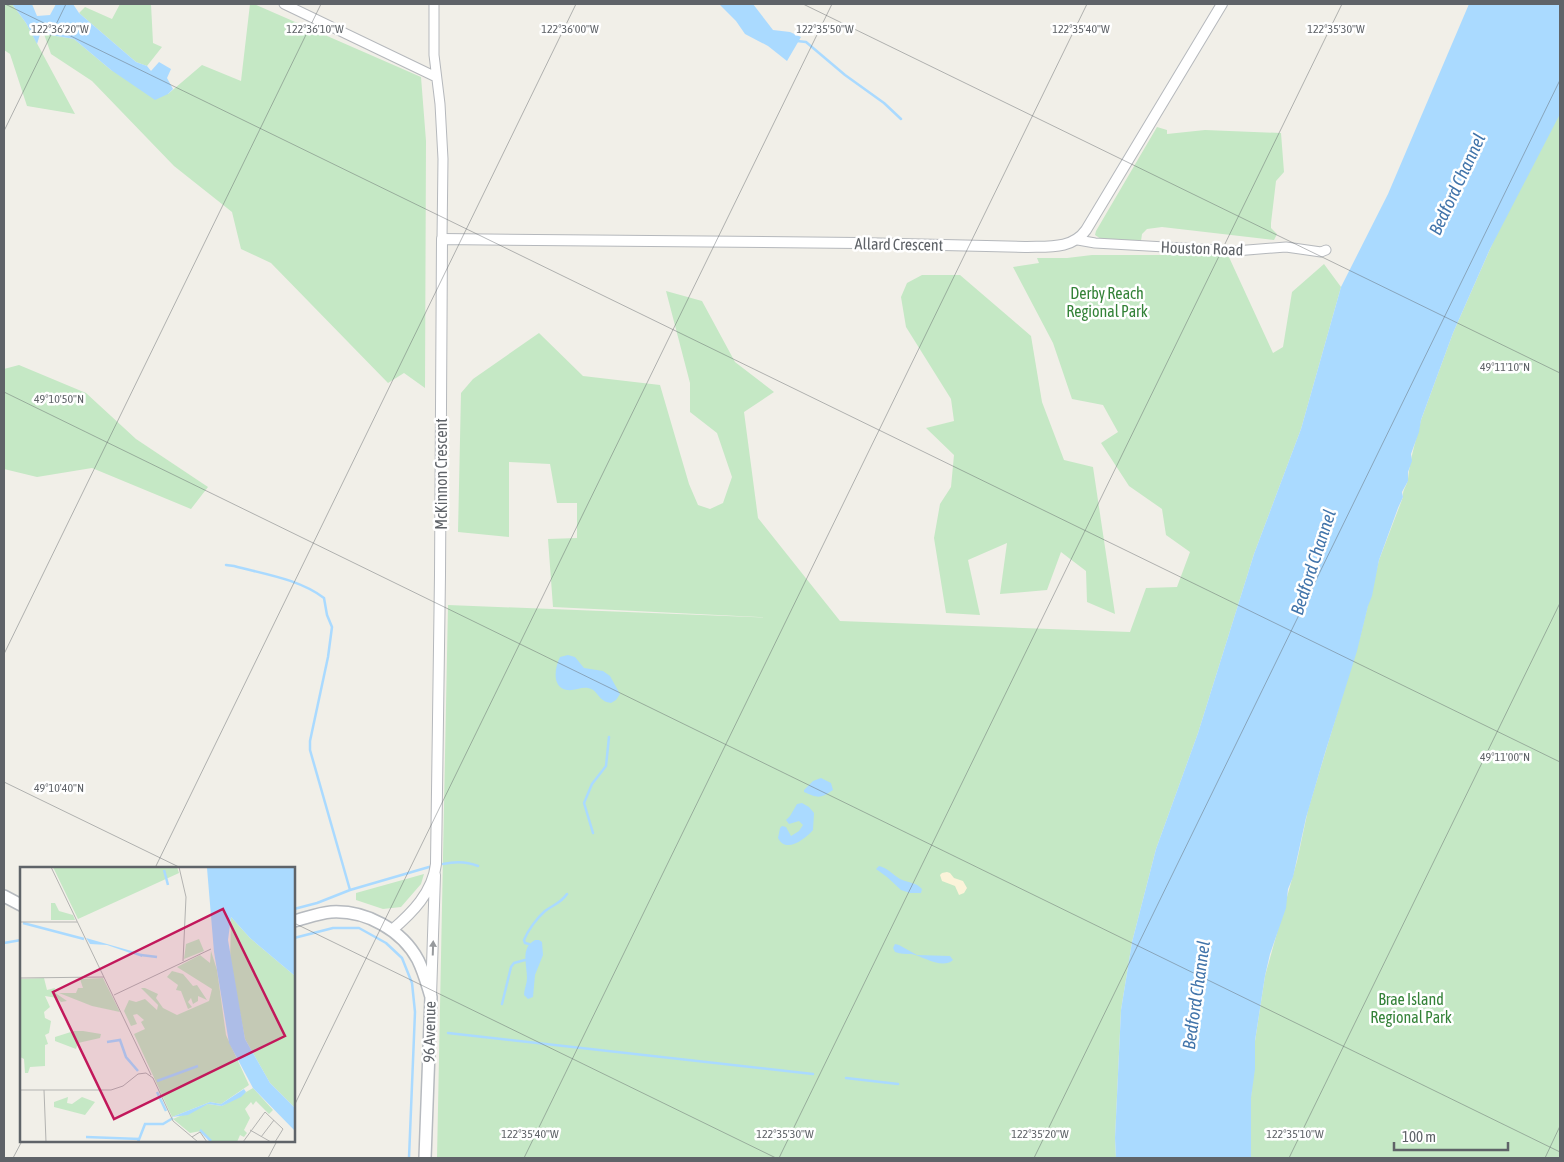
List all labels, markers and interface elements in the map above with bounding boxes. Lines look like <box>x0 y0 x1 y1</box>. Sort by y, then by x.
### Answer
text: 122°36'20"W <box>31 22 89 36</box>
text: 122°36'10"W <box>286 22 344 36</box>
text: 122°36'00"W <box>541 22 599 36</box>
text: 122°35'50"W <box>796 22 854 36</box>
text: 122°35'40"W <box>1052 22 1110 36</box>
text: 122°35'30"W <box>1307 22 1365 36</box>
water label: Bedford Channel <box>1424 130 1490 238</box>
street label: Allard Crescent <box>855 234 944 254</box>
street label: Houston Road <box>1160 238 1244 258</box>
park label: Derby Reach Regional Park <box>1066 284 1148 321</box>
text: 49°11'10"N <box>1480 360 1530 374</box>
text: 49°10'50"N <box>34 392 84 406</box>
street label: McKinnon Crescent <box>432 418 450 530</box>
water label: Bedford Channel <box>1286 507 1340 617</box>
text: 49°11'00"N <box>1480 750 1530 764</box>
text: 49°10'40"N <box>34 781 84 795</box>
inset map <box>20 867 295 1142</box>
water label: Bedford Channel <box>1178 939 1214 1051</box>
one-way arrow <box>430 940 438 956</box>
park label: Brae Island Regional Park <box>1370 990 1452 1027</box>
street label: 96 Avenue <box>419 1001 439 1063</box>
scale bar <box>1394 1120 1508 1152</box>
text: 122°35'40"W <box>501 1127 559 1141</box>
text: 122°35'30"W <box>756 1127 814 1141</box>
text: 122°35'20"W <box>1011 1127 1069 1141</box>
text: 122°35'10"W <box>1266 1127 1324 1141</box>
text: 100 m <box>1402 1128 1436 1145</box>

